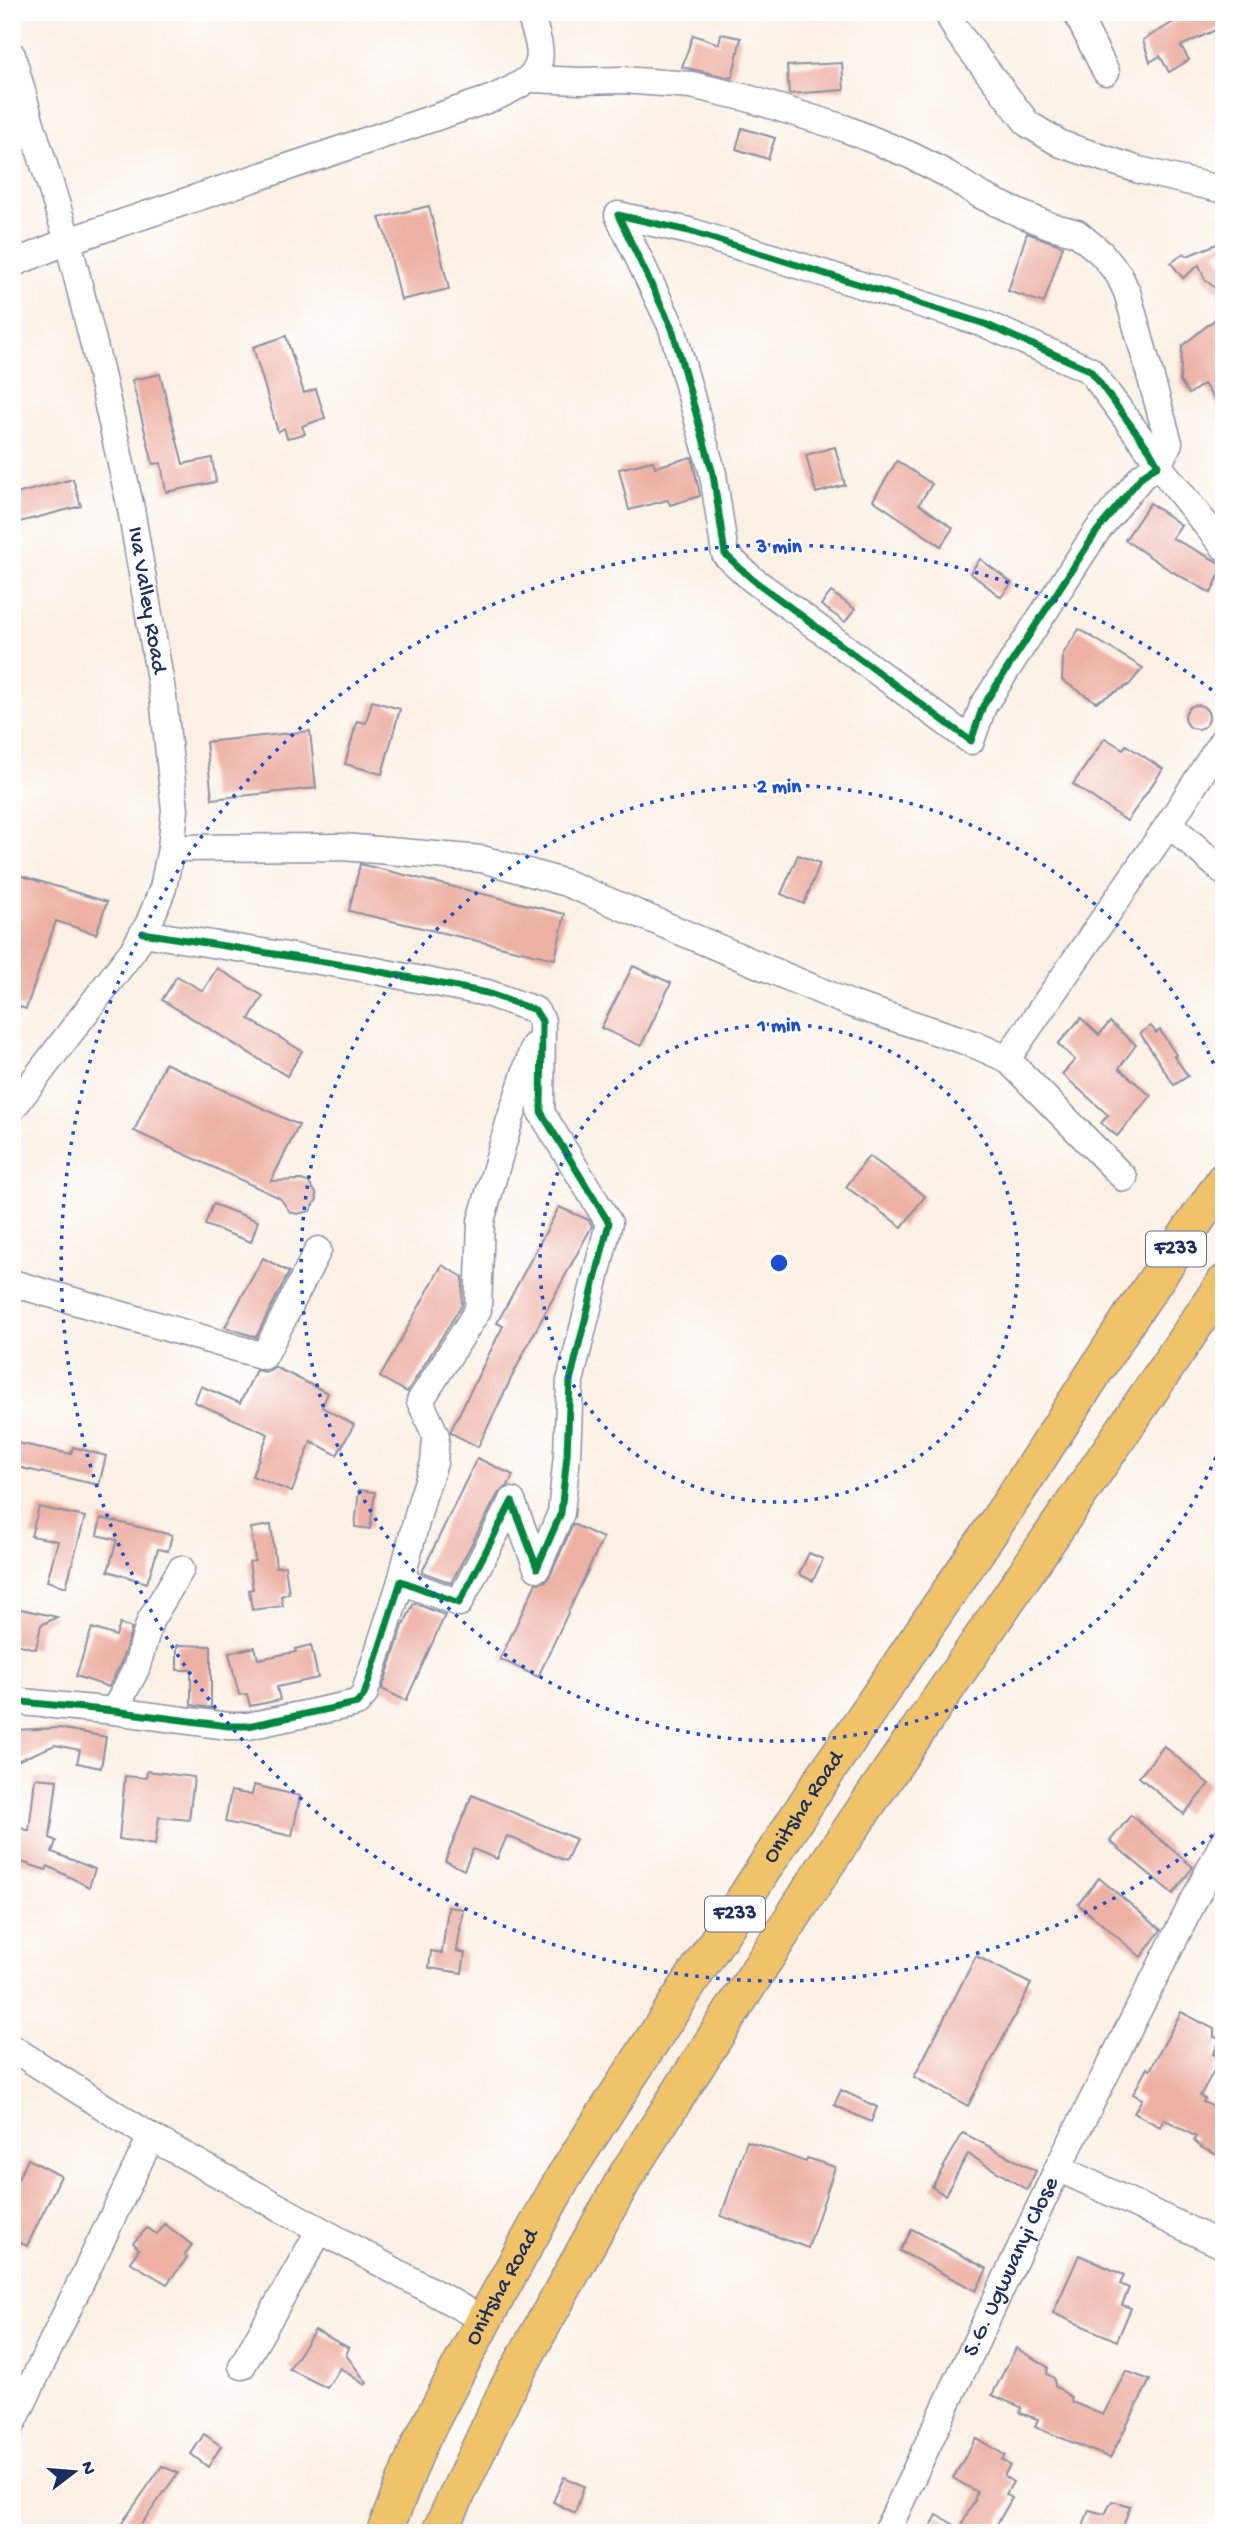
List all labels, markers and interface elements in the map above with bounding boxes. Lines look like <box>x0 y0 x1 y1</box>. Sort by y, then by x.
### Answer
street label: Iva Valley Road <box>121 525 173 677</box>
text: 3 min <box>755 536 803 561</box>
text: 2 min <box>757 776 802 801</box>
text: 1 min <box>757 1015 801 1040</box>
road number: F233 <box>1146 1232 1206 1266</box>
centre of rings <box>767 1251 791 1275</box>
street label: Onitsha Road <box>757 1745 851 1869</box>
road number: F233 <box>705 1896 765 1932</box>
street label: S.G. Ugwuanyi Close <box>957 2172 1066 2361</box>
street label: Onitsha Road <box>460 2223 546 2350</box>
north arrow <box>38 2436 108 2506</box>
text: N <box>74 2459 100 2477</box>

